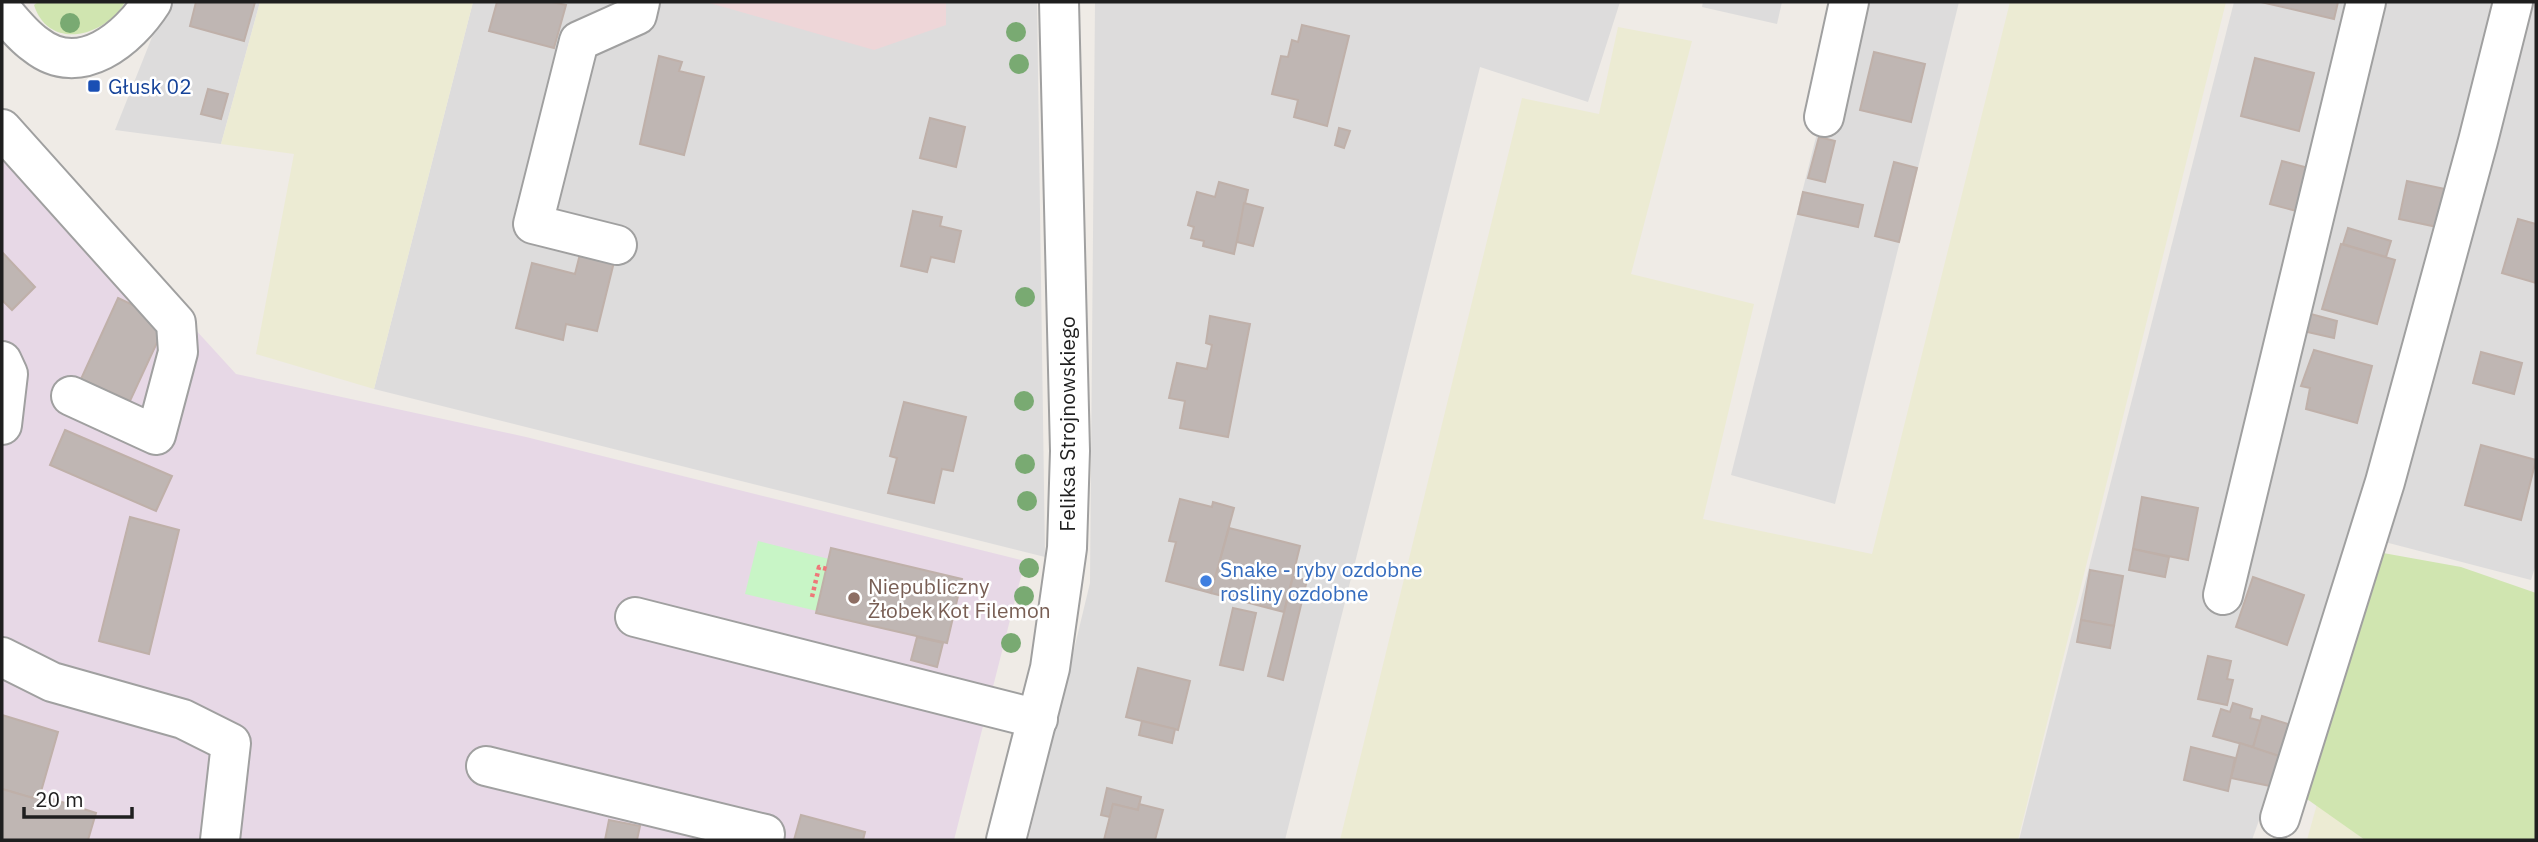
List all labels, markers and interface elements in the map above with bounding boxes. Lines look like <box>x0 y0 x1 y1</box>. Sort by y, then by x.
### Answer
place label: Głusk 02 <box>108 72 192 100</box>
marker: Głusk 02 <box>86 78 102 94</box>
street label: Feliksa Strojnowskiego <box>1053 316 1081 532</box>
place label: Snake - ryby ozdobne rosliny ozdobne <box>1220 555 1423 607</box>
place label: Niepubliczny Żłobek Kot Filemon <box>868 572 1051 624</box>
marker: Snake - ryby ozdobne rosliny ozdobne <box>1198 573 1214 589</box>
marker: Niepubliczny Żłobek Kot Filemon <box>846 590 862 606</box>
scale bar <box>24 776 133 820</box>
text: 20 m <box>35 785 84 813</box>

